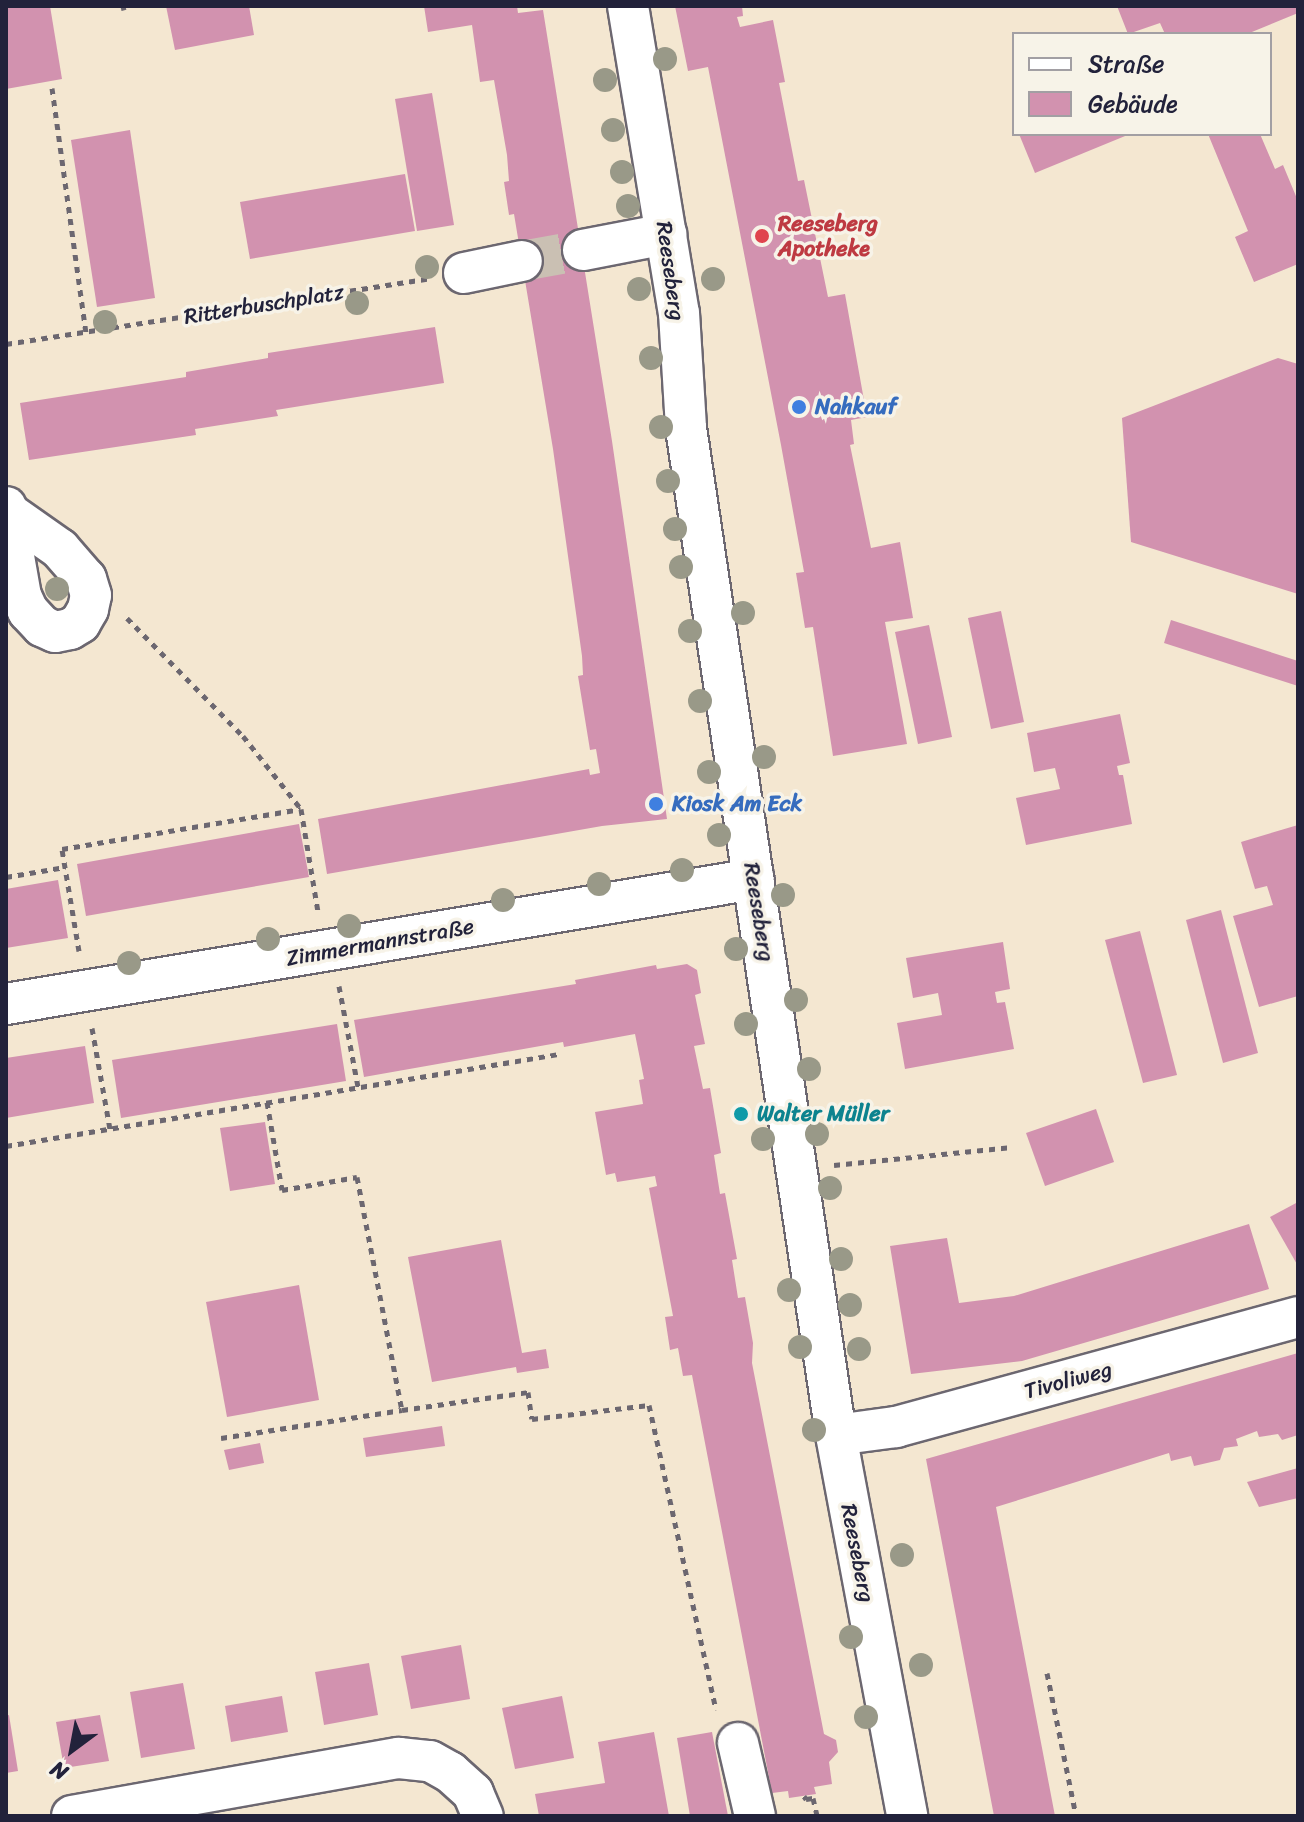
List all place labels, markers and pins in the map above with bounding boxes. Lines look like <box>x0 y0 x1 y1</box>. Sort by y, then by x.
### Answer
place label: Reeseberg Apotheke <box>778 210 878 262</box>
marker: Reeseberg Apotheke <box>753 227 771 245</box>
place label: Nahkauf <box>815 394 897 420</box>
marker: Nahkauf <box>790 398 808 416</box>
place label: Kiosk Am Eck <box>672 791 802 817</box>
marker: Kiosk Am Eck <box>647 795 665 813</box>
place label: Walter Müller <box>757 1101 890 1127</box>
marker: Walter Müller <box>732 1105 750 1123</box>

